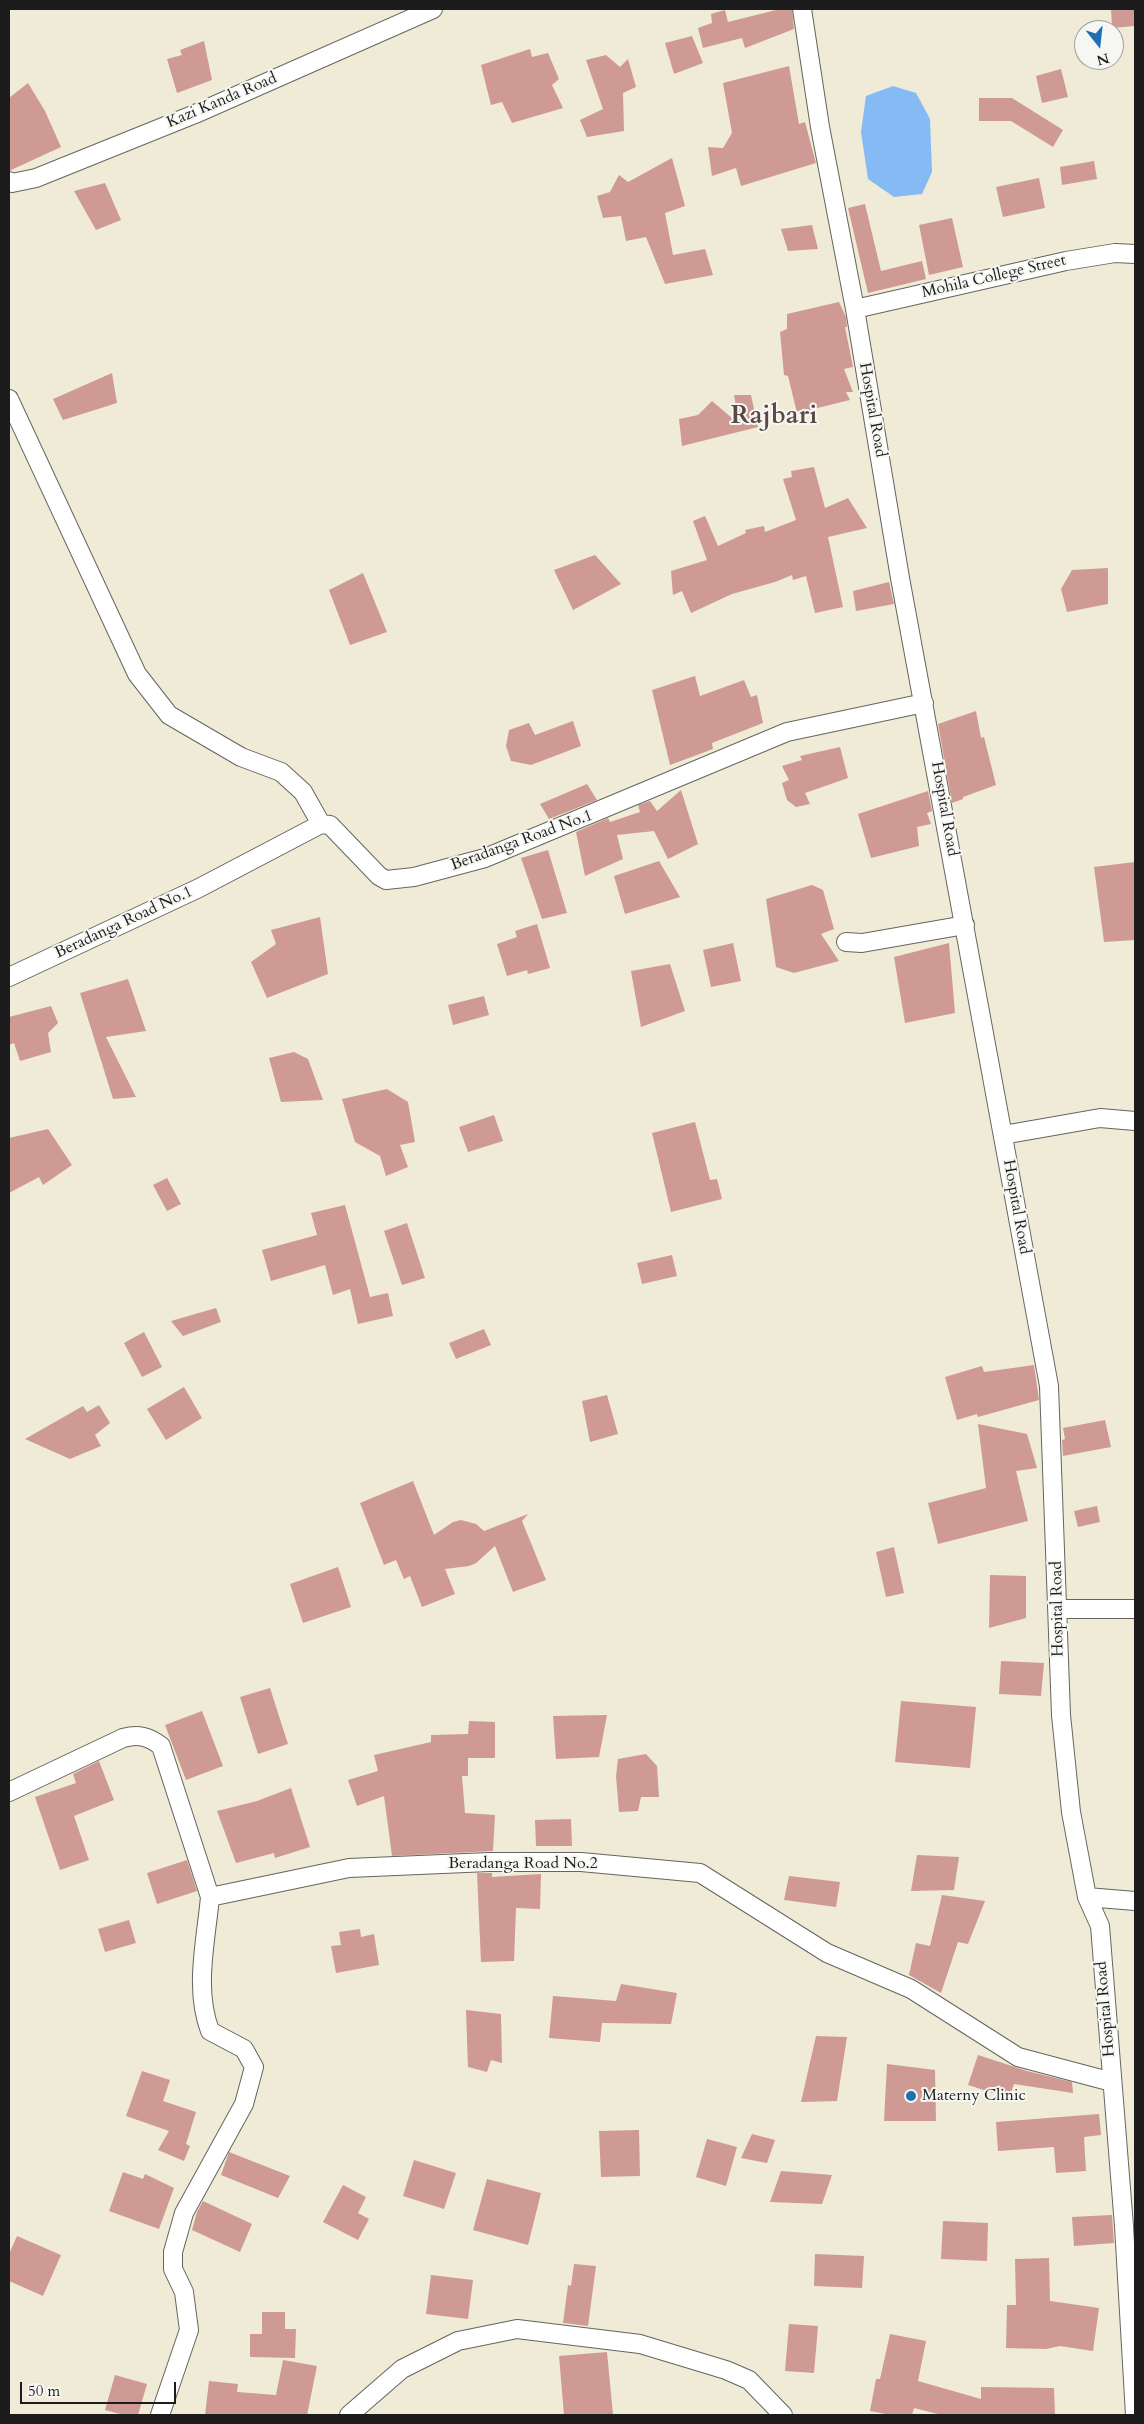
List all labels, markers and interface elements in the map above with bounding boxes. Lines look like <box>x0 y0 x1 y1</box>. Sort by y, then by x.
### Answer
north arrow <box>1074 20 1124 70</box>
text: N <box>1095 48 1111 70</box>
street label: Kazi Kanda Road <box>164 69 280 133</box>
street label: Mohila College Street <box>920 251 1068 303</box>
street label: Hospital Road <box>854 361 890 459</box>
district label: Rajbari <box>731 401 817 433</box>
street label: Hospital Road <box>926 760 962 858</box>
street label: Beradanga Road No.1 <box>448 806 596 876</box>
street label: Beradanga Road No.1 <box>52 883 196 963</box>
street label: Hospital Road <box>998 1158 1034 1256</box>
street label: Hospital Road <box>1048 1561 1068 1657</box>
street label: Beradanga Road No.2 <box>448 1854 598 1874</box>
street label: Hospital Road <box>1092 1960 1120 2058</box>
place label: Materny Clinic <box>922 2086 1026 2106</box>
marker: Materny Clinic <box>904 2089 918 2103</box>
scale bar <box>22 2372 179 2404</box>
text: 50 m <box>28 2381 60 2401</box>

